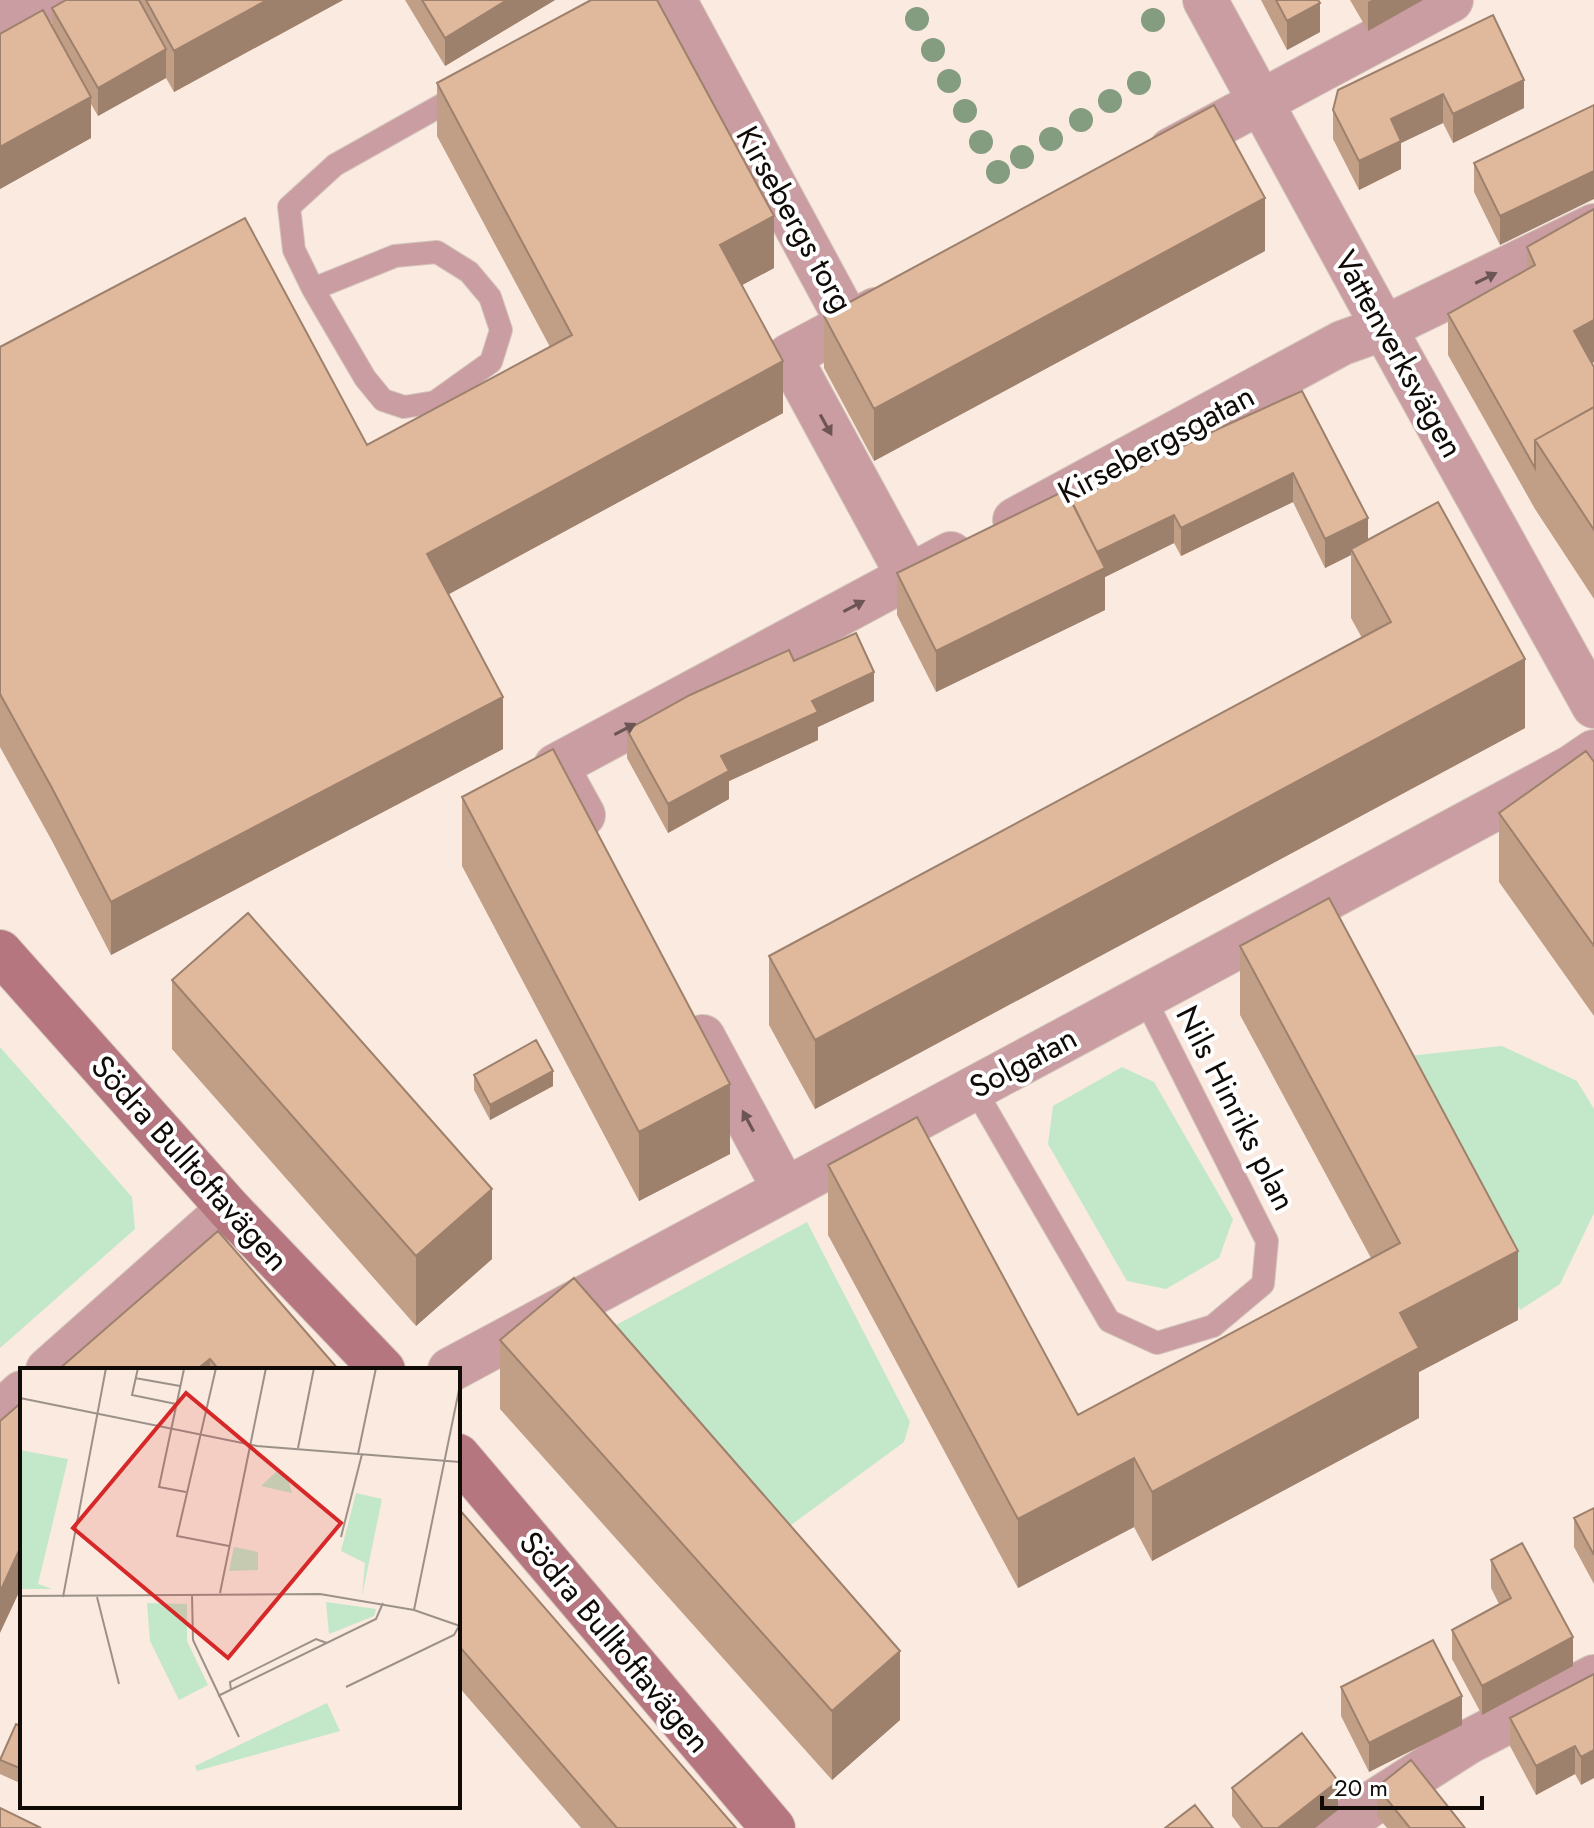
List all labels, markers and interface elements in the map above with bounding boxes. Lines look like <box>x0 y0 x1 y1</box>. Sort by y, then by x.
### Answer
street label: Kirsebergs torg <box>725 118 865 320</box>
street label: Vattenverksvägen <box>1323 242 1475 466</box>
one-way arrow <box>1475 271 1498 285</box>
street label: Kirsebergsgatan <box>1050 373 1262 515</box>
one-way arrow <box>820 413 833 436</box>
one-way arrow <box>843 600 865 614</box>
one-way arrow <box>614 722 636 736</box>
street label: Nils Hinriks plan <box>1165 997 1307 1219</box>
street label: Solgatan <box>961 1014 1085 1110</box>
street label: Södra Bulltoftavägen <box>80 1045 300 1281</box>
one-way arrow <box>741 1110 755 1133</box>
inset map <box>20 1368 460 1808</box>
street label: Södra Bulltoftavägen <box>508 1521 722 1763</box>
scale bar <box>1322 1760 1482 1810</box>
text: 20 m <box>1334 1770 1388 1805</box>

